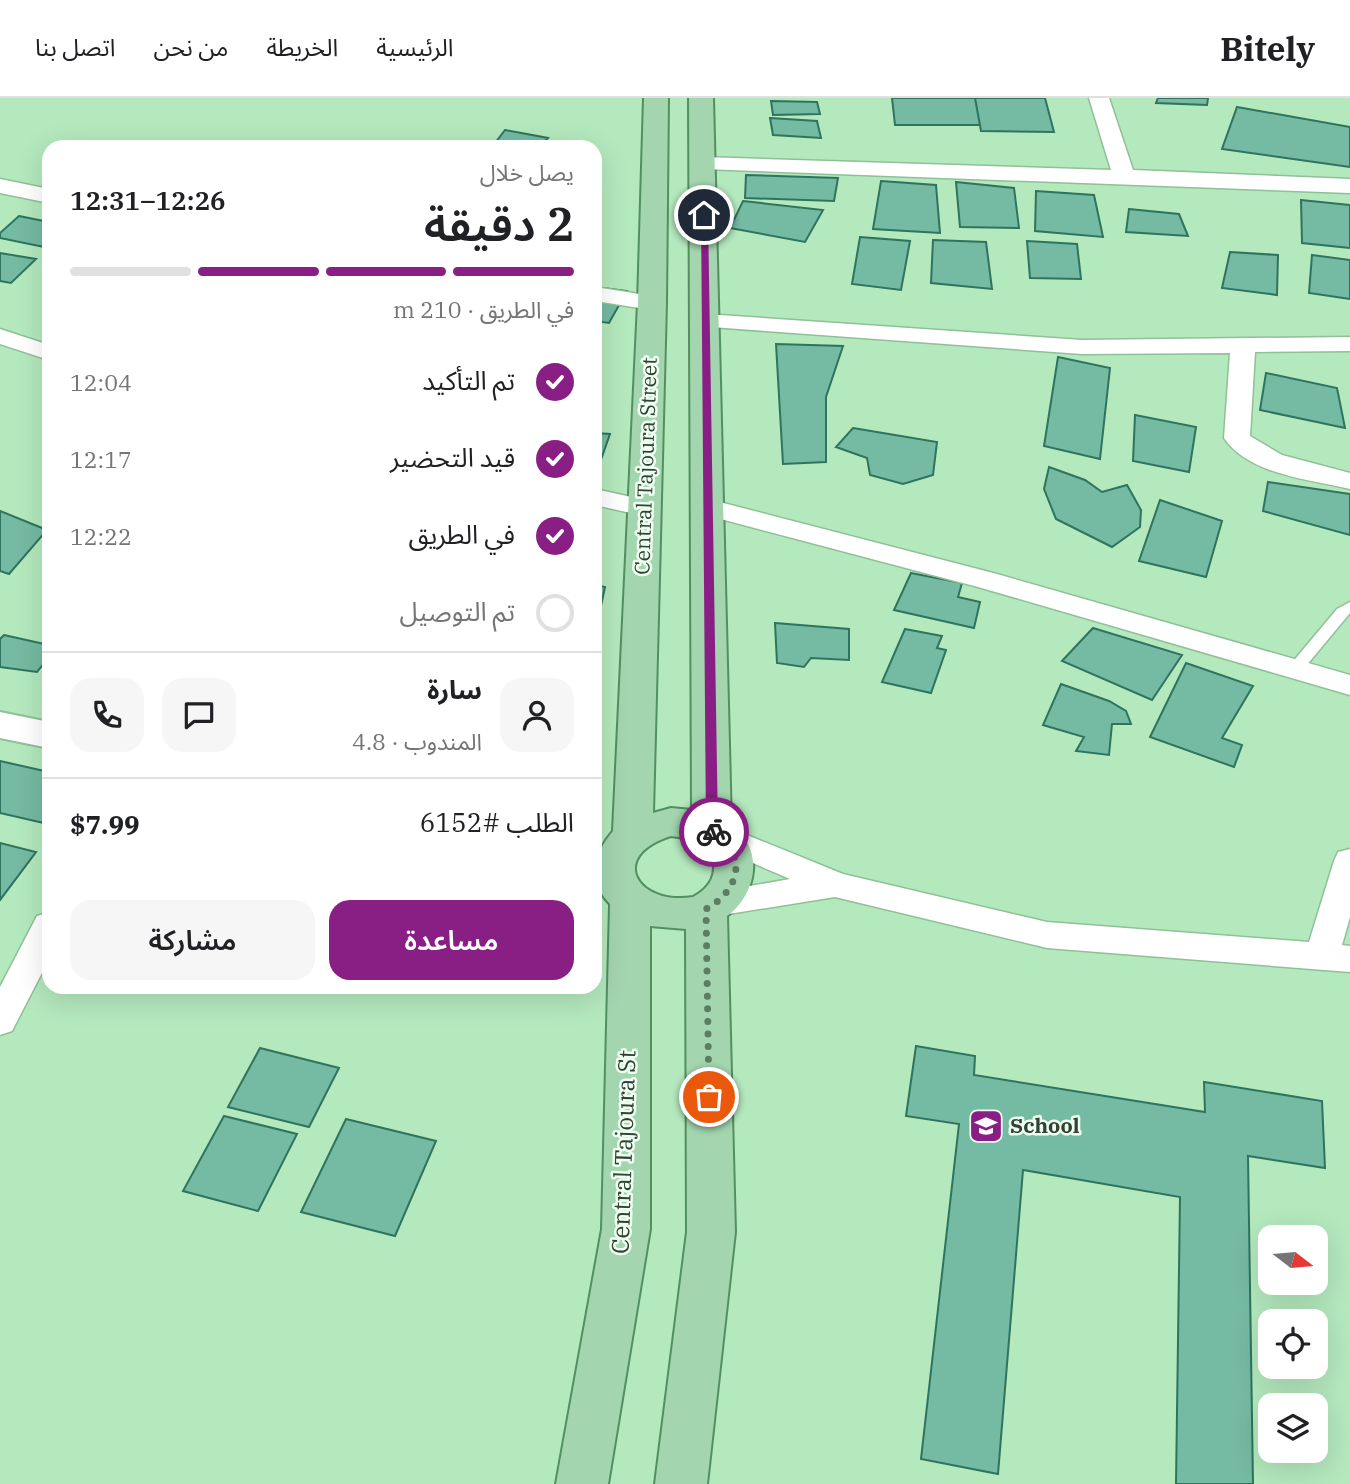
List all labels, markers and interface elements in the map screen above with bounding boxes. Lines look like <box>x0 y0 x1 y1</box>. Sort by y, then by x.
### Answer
text: Bitely <box>1220 27 1315 70</box>
text: اتصل بنا <box>35 31 115 63</box>
text: من نحن <box>153 31 228 63</box>
text: الخريطة <box>266 31 338 63</box>
text: الرئيسية <box>376 31 453 63</box>
text: يصل خلال <box>480 157 574 187</box>
text: 12:26–12:31 <box>70 183 226 217</box>
pin <box>674 185 734 245</box>
text: 2 دقيقة <box>424 194 574 254</box>
icon: home <box>685 196 723 234</box>
text: في الطريق · 210 m <box>393 294 574 324</box>
street label: Central Tajoura Street <box>627 357 663 575</box>
text: تم التأكيد <box>422 363 515 397</box>
icon: check <box>536 363 574 401</box>
text: 12:04 <box>70 367 132 397</box>
text: قيد التحضير <box>390 440 515 474</box>
icon: check <box>536 440 574 478</box>
text: 12:17 <box>70 444 132 474</box>
text: في الطريق <box>409 517 515 551</box>
icon: check <box>536 517 574 555</box>
text: 12:22 <box>70 521 132 551</box>
text: تم التوصيل <box>400 594 515 628</box>
text: سارة <box>427 672 482 706</box>
button: phone <box>70 678 144 752</box>
button: chat <box>162 678 236 752</box>
button: person <box>500 678 574 752</box>
text: المندوب · 4.8 <box>352 726 482 756</box>
courier <box>679 797 749 867</box>
text: الطلب #6152 <box>420 805 574 839</box>
text: $7.99 <box>70 807 140 841</box>
icon: bike <box>695 813 733 851</box>
button: مشاركة <box>70 900 315 980</box>
button: مساعدة <box>329 900 574 980</box>
street label: Central Tajoura St <box>603 1050 643 1254</box>
pin <box>679 1067 739 1127</box>
icon: bag <box>690 1078 728 1116</box>
school or university icon: School <box>967 1107 1005 1145</box>
place label: School <box>1010 1111 1080 1139</box>
north arrow <box>1258 1225 1328 1295</box>
map controls <box>1258 1225 1328 1463</box>
button: locate <box>1258 1309 1328 1379</box>
button: layers <box>1258 1393 1328 1463</box>

